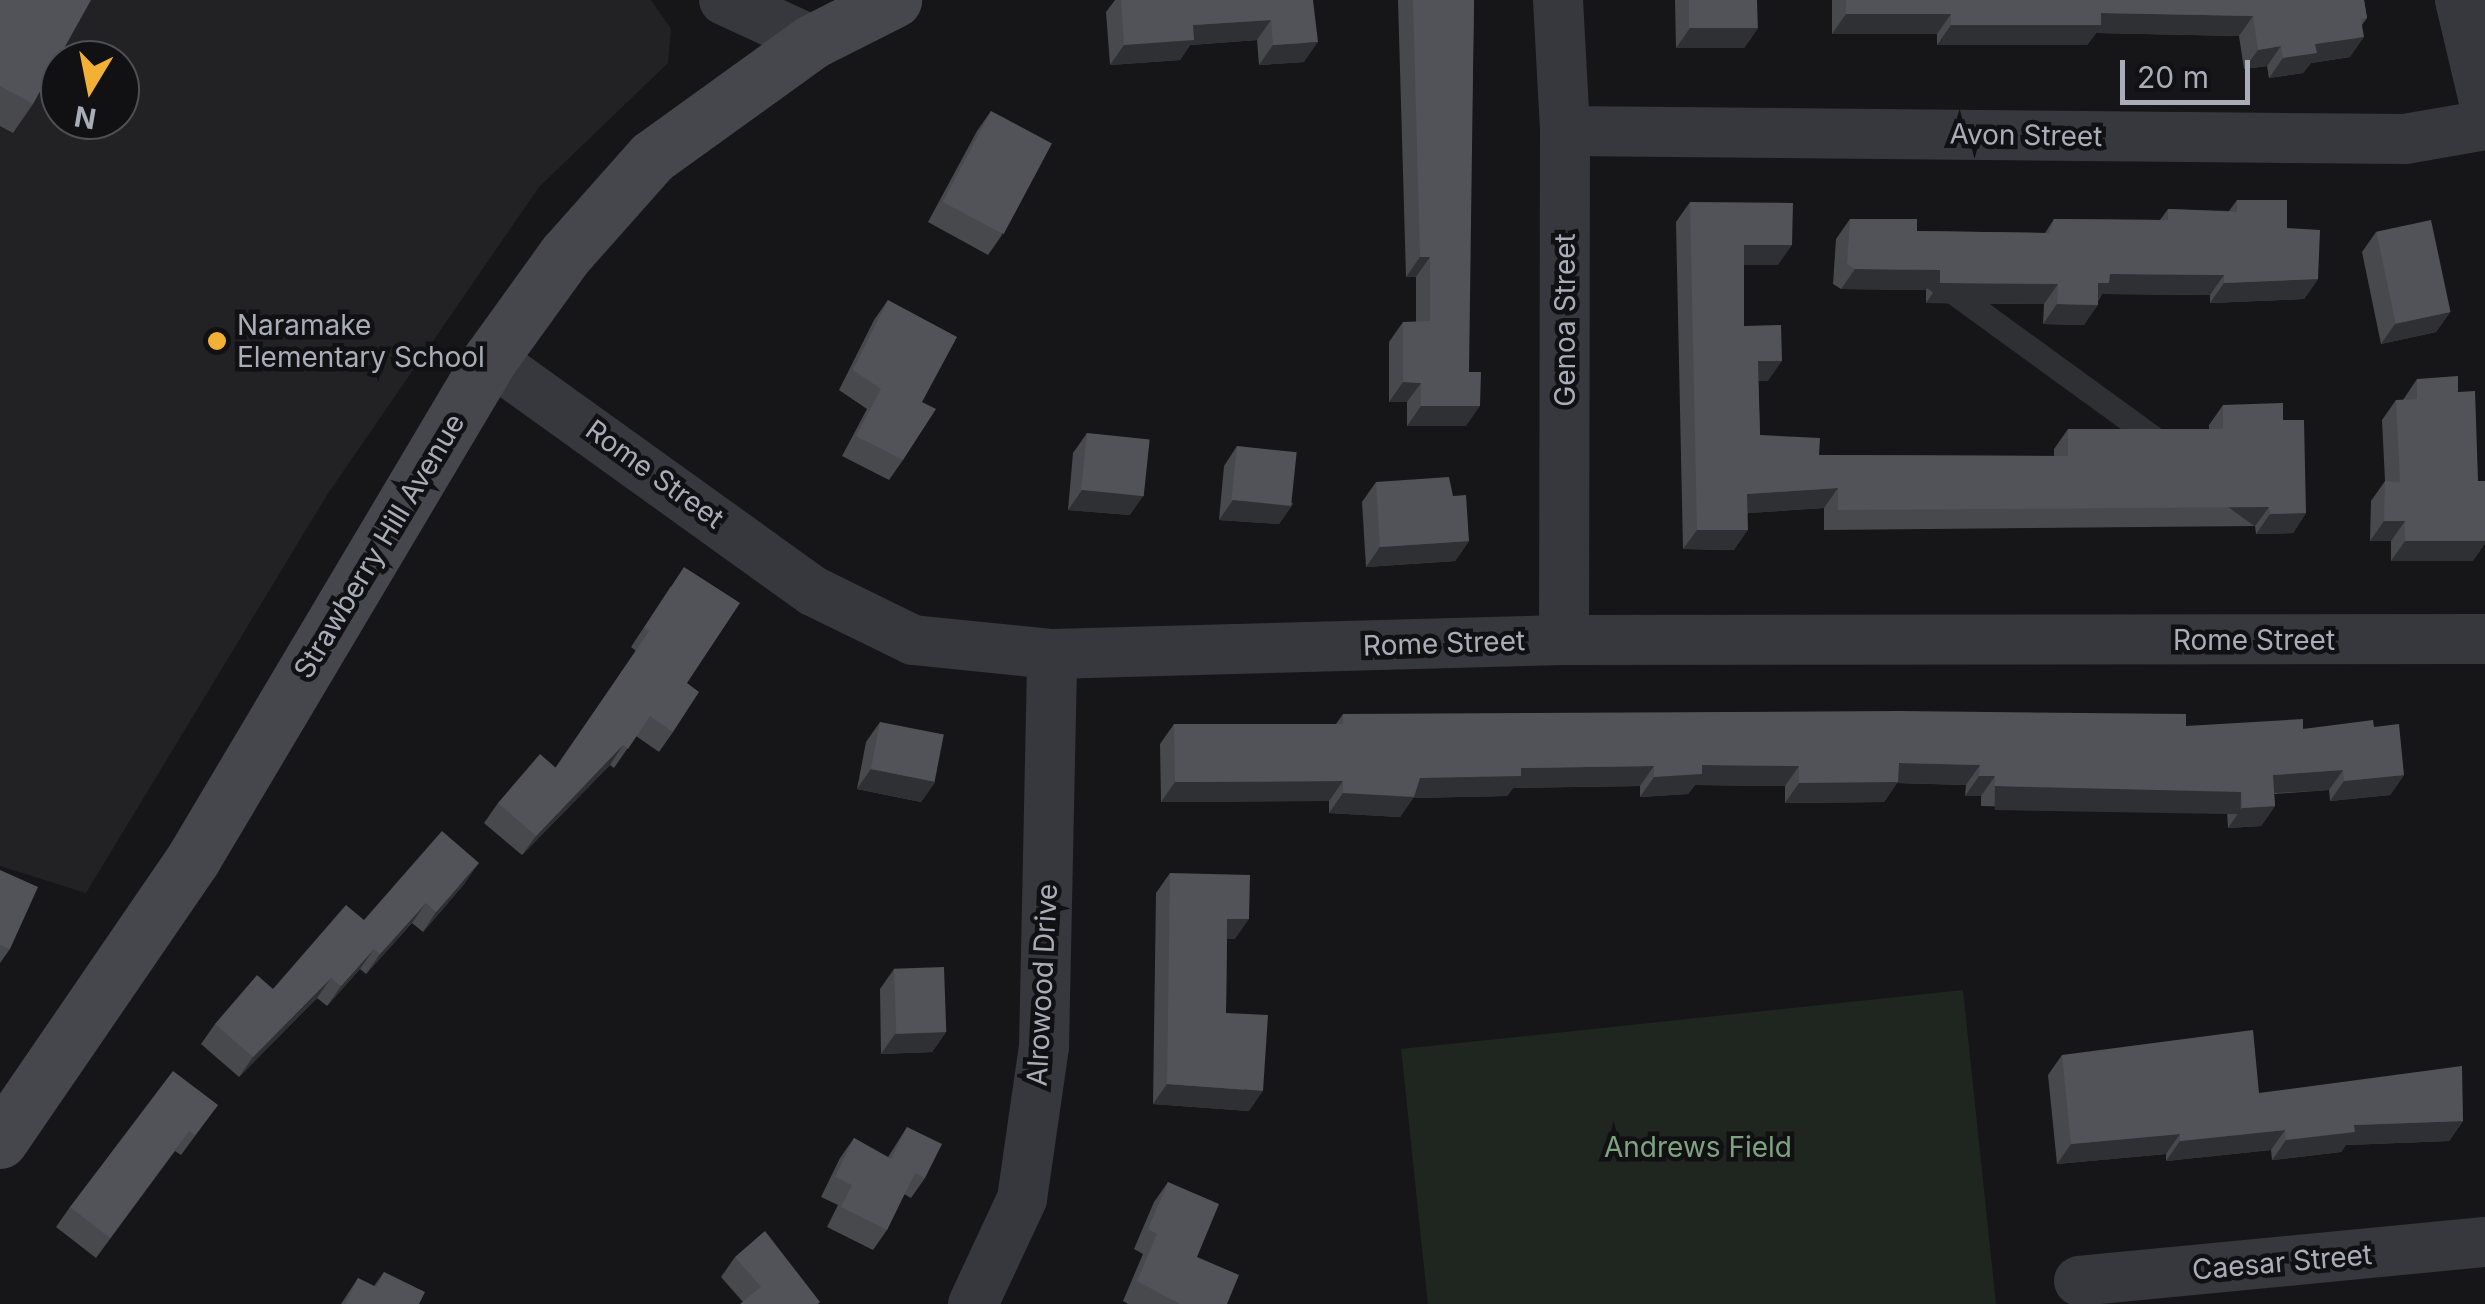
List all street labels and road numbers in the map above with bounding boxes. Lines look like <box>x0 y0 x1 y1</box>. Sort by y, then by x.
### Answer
street label: Avon Street <box>1949 117 2103 153</box>
street label: Genoa Street <box>1548 233 1582 407</box>
street label: Strawberry Hill Avenue <box>287 408 471 684</box>
street label: Rome Street <box>580 413 730 535</box>
street label: Rome Street <box>1362 623 1526 663</box>
street label: Rome Street <box>2173 623 2335 657</box>
street label: Alrowood Drive <box>1020 883 1064 1087</box>
street label: Caesar Street <box>2191 1237 2373 1287</box>

